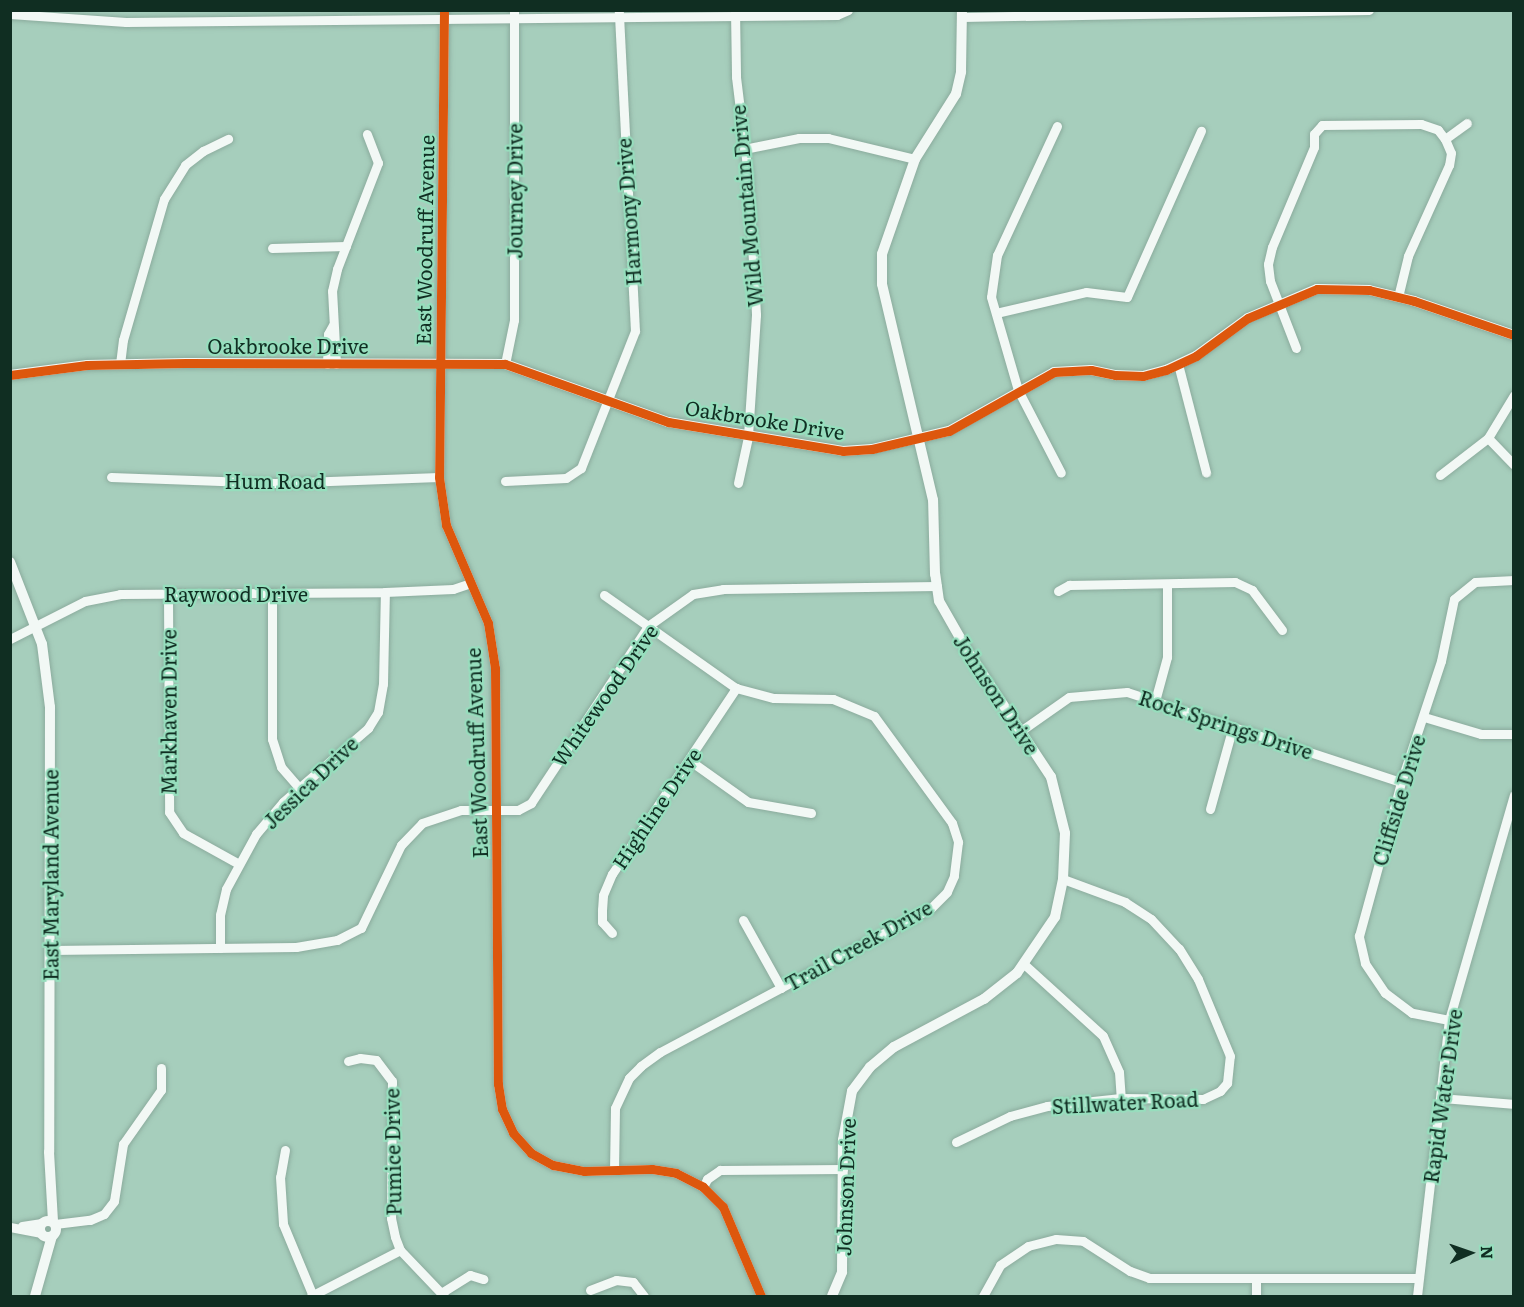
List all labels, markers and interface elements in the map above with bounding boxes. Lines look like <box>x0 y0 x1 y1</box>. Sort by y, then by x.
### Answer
street label: Wild Mountain Drive <box>725 104 767 308</box>
street label: Journey Drive <box>502 123 526 259</box>
street label: East Woodruff Avenue <box>410 135 438 345</box>
street label: Harmony Drive <box>611 137 645 287</box>
street label: Oakbrooke Drive <box>207 333 369 357</box>
street label: Oakbrooke Drive <box>683 395 847 443</box>
street label: Hum Road <box>225 468 325 492</box>
street label: Raywood Drive <box>164 581 308 605</box>
street label: Whitewood Drive <box>546 619 662 771</box>
street label: Markhaven Drive <box>156 629 180 795</box>
street label: Johnson Drive <box>949 630 1045 758</box>
street label: East Woodruff Avenue <box>460 647 492 859</box>
street label: Rock Springs Drive <box>1136 685 1316 763</box>
street label: Jessica Drive <box>258 731 362 833</box>
street label: Cliffside Drive <box>1367 731 1429 869</box>
street label: Highline Drive <box>607 743 705 873</box>
street label: East Maryland Avenue <box>38 769 62 981</box>
street label: Trail Creek Drive <box>780 895 936 995</box>
street label: Rapid Water Drive <box>1418 1007 1466 1185</box>
street label: Stillwater Road <box>1051 1086 1199 1118</box>
street label: Pumice Drive <box>379 1088 405 1216</box>
street label: Johnson Drive <box>831 1118 859 1256</box>
north arrow <box>1440 1223 1500 1283</box>
text: N <box>1476 1245 1500 1260</box>

